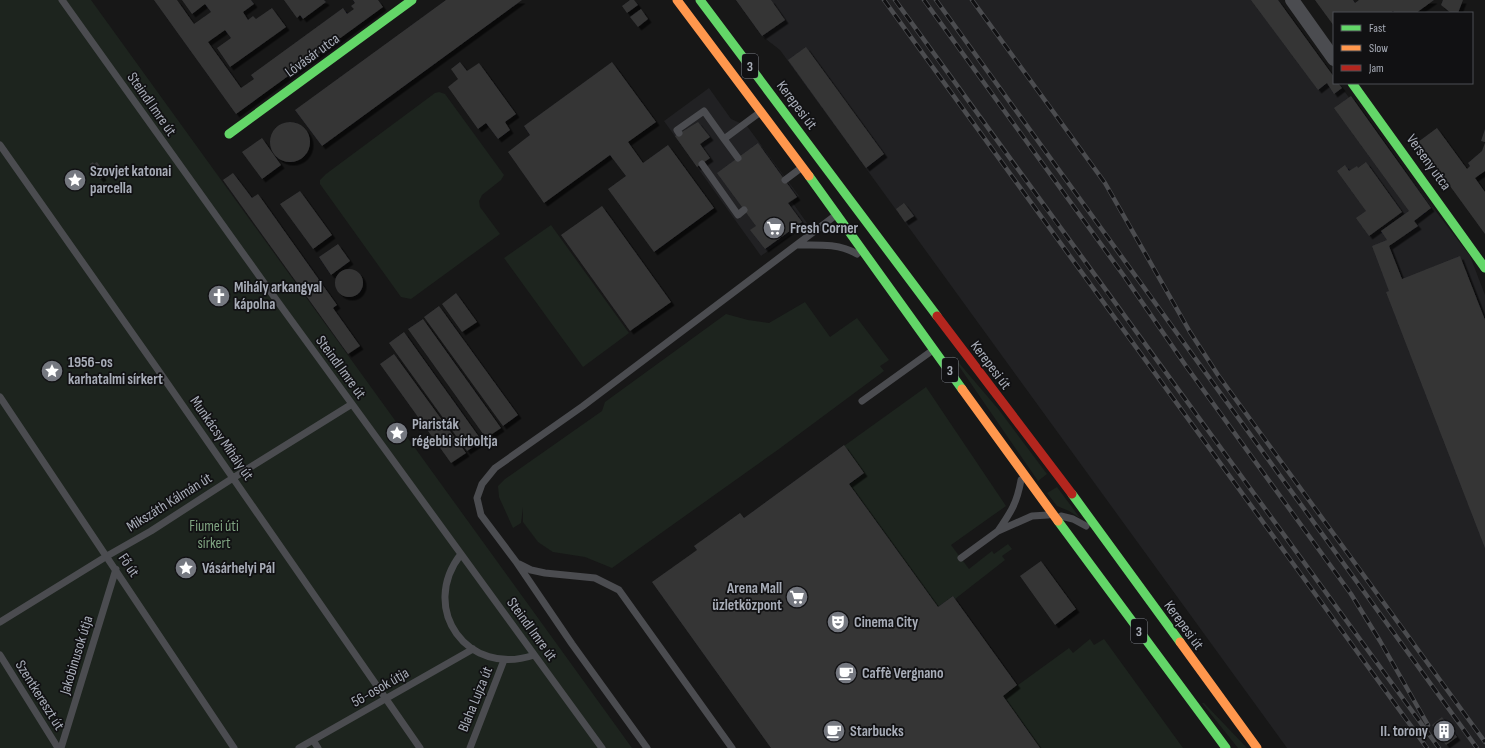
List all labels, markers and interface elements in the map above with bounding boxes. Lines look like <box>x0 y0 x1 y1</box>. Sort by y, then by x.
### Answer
legend <box>1333 12 1473 84</box>
text: Fast <box>1369 21 1386 36</box>
street label: Lóvásár utca <box>281 29 344 82</box>
text: Slow <box>1369 41 1388 56</box>
road number: 3 <box>742 54 758 78</box>
text: Jam <box>1368 61 1384 76</box>
street label: Steindl Imre út <box>123 69 181 140</box>
street label: Kerepesi út <box>772 77 821 134</box>
street label: Verseny utca <box>1402 131 1455 194</box>
place label: Szovjet katonai parcella <box>90 162 171 198</box>
place icon: Szovjet katonai parcella <box>62 167 88 193</box>
supermarket icon: Fresh Corner <box>761 215 787 241</box>
place label: Fresh Corner <box>790 219 859 238</box>
place label: Mihály arkangyal kápolna <box>234 278 322 314</box>
church icon: Mihály arkangyal kápolna <box>206 283 232 309</box>
street label: Steindl Imre út <box>311 332 370 403</box>
street label: Kerepesi út <box>966 337 1015 394</box>
place label: 1956-os karhatalmi sírkert <box>68 353 163 389</box>
place icon: 1956-os karhatalmi sírkert <box>39 358 65 384</box>
road number: 3 <box>942 358 958 382</box>
street label: Munkácsy Mihály út <box>186 393 258 484</box>
place label: Piaristák régebbi sírboltja <box>412 415 498 451</box>
place icon: Piaristák régebbi sírboltja <box>384 420 410 446</box>
street label: Mikszáth Kálmán út <box>123 468 216 536</box>
park label: Fiumei úti sírkert <box>189 517 239 553</box>
street label: Fő út <box>114 550 144 581</box>
place icon: Vásárhelyi Pál <box>173 555 199 581</box>
place label: Vásárhelyi Pál <box>202 559 275 578</box>
place label: Arena Mall üzletközpont <box>712 579 782 615</box>
supermarket icon: Arena Mall üzletközpont <box>784 584 810 610</box>
street label: Steindl Imre út <box>502 594 561 665</box>
street label: Kerepesi út <box>1159 597 1208 654</box>
theatre icon: Cinema City <box>825 609 851 635</box>
street label: Jakobinusok útja <box>55 613 98 698</box>
place label: Cinema City <box>854 613 919 632</box>
road number: 3 <box>1131 619 1147 643</box>
street label: Szentkereszt út <box>11 657 69 734</box>
cafe icon: Caffè Vergnano <box>833 660 859 686</box>
street label: 56-osok útja <box>348 663 413 712</box>
street label: Blaha Lujza út <box>454 663 497 735</box>
place label: Caffè Vergnano <box>862 664 943 683</box>
cafe icon: Starbucks <box>821 718 847 744</box>
building icon: II. torony <box>1431 718 1457 744</box>
place label: Starbucks <box>850 722 904 741</box>
place label: II. torony <box>1380 722 1429 741</box>

